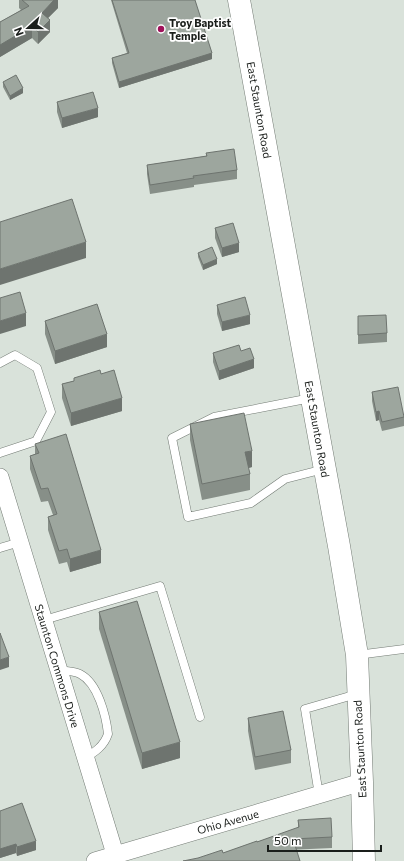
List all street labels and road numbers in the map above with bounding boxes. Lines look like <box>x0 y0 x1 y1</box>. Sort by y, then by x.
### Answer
street label: East Staunton Road <box>245 61 274 159</box>
street label: East Staunton Road <box>303 380 332 478</box>
street label: Staunton Commons Drive <box>33 603 83 729</box>
street label: East Staunton Road <box>350 700 369 798</box>
street label: Ohio Avenue <box>196 806 260 837</box>

